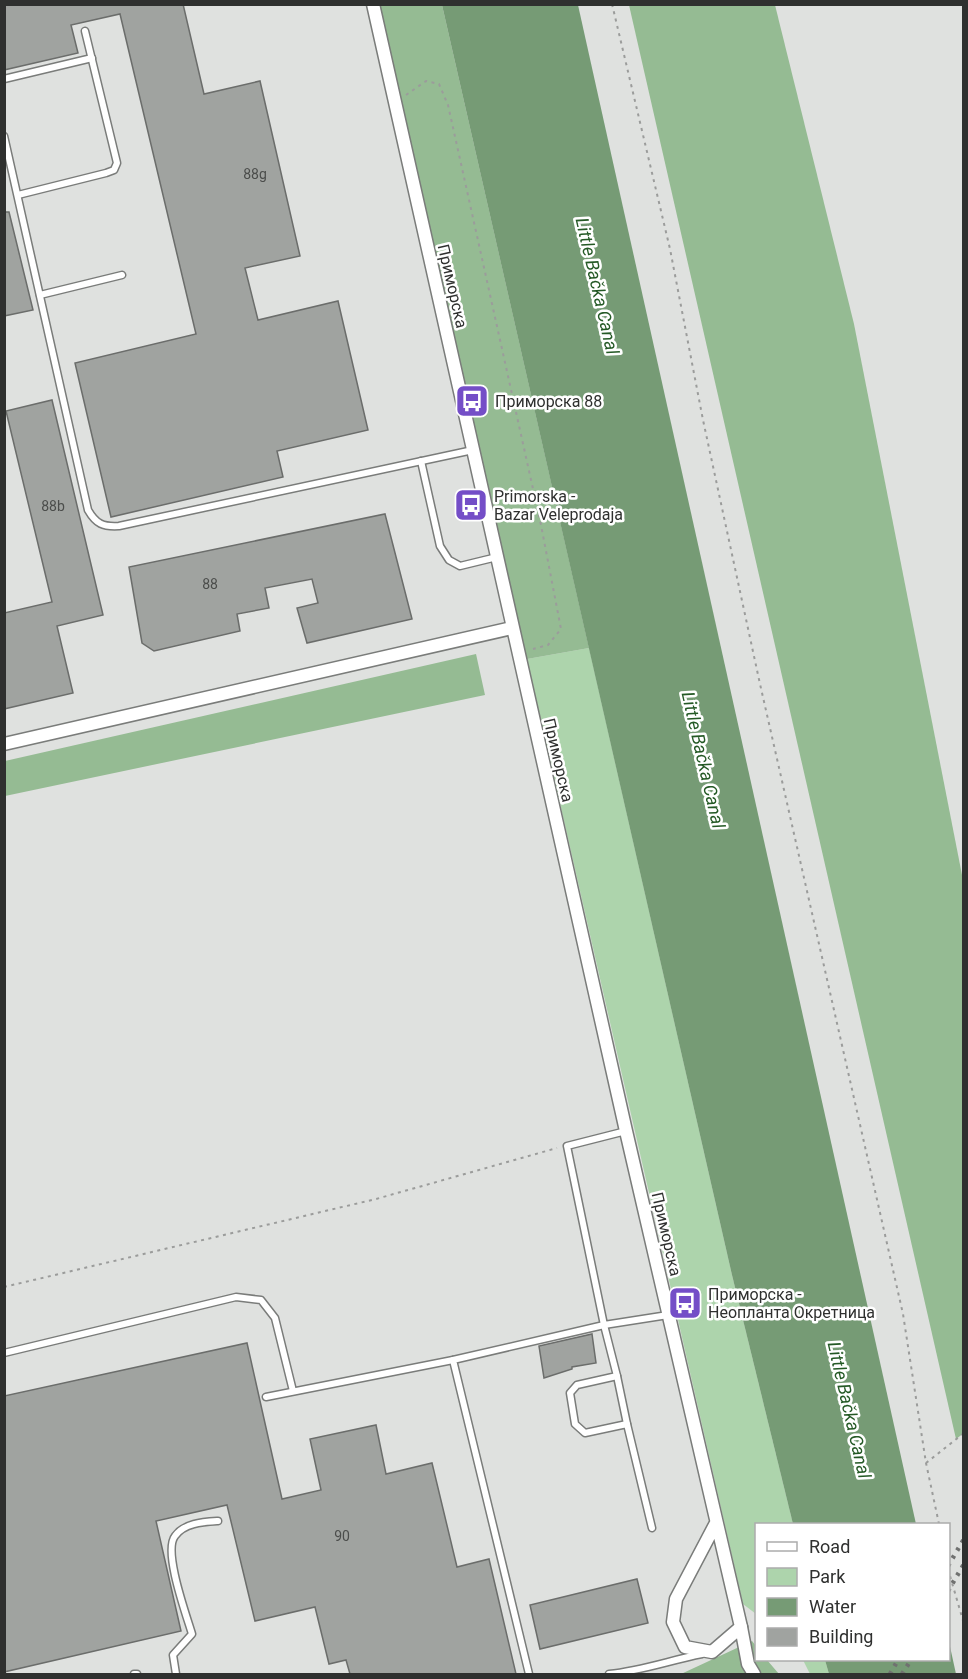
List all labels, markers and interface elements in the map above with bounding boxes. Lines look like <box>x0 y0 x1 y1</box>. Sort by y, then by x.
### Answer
house number: 88g <box>243 166 267 182</box>
water label: Little Bačka Canal <box>572 216 624 357</box>
street label: Приморска <box>434 242 471 330</box>
bus stop icon: Приморска 88 <box>454 383 490 419</box>
place label: Приморска 88 <box>495 392 602 411</box>
bus stop icon: Primorska - Bazar Veleprodaja <box>453 487 489 523</box>
place label: Primorska - Bazar Veleprodaja <box>494 487 623 524</box>
house number: 88b <box>41 498 65 514</box>
house number: 88 <box>202 576 218 592</box>
water label: Little Bačka Canal <box>678 690 730 831</box>
street label: Приморска <box>540 716 577 804</box>
street label: Приморска <box>648 1190 685 1278</box>
bus stop icon: Приморска - Неопланта Окретница <box>667 1285 703 1321</box>
place label: Приморска - Неопланта Окретница <box>708 1285 875 1322</box>
water label: Little Bačka Canal <box>824 1340 876 1481</box>
legend <box>755 1523 950 1661</box>
house number: 90 <box>334 1528 350 1544</box>
text: Road <box>809 1536 850 1557</box>
text: Park <box>809 1566 846 1587</box>
text: Water <box>809 1596 856 1617</box>
text: Building <box>809 1626 873 1647</box>

